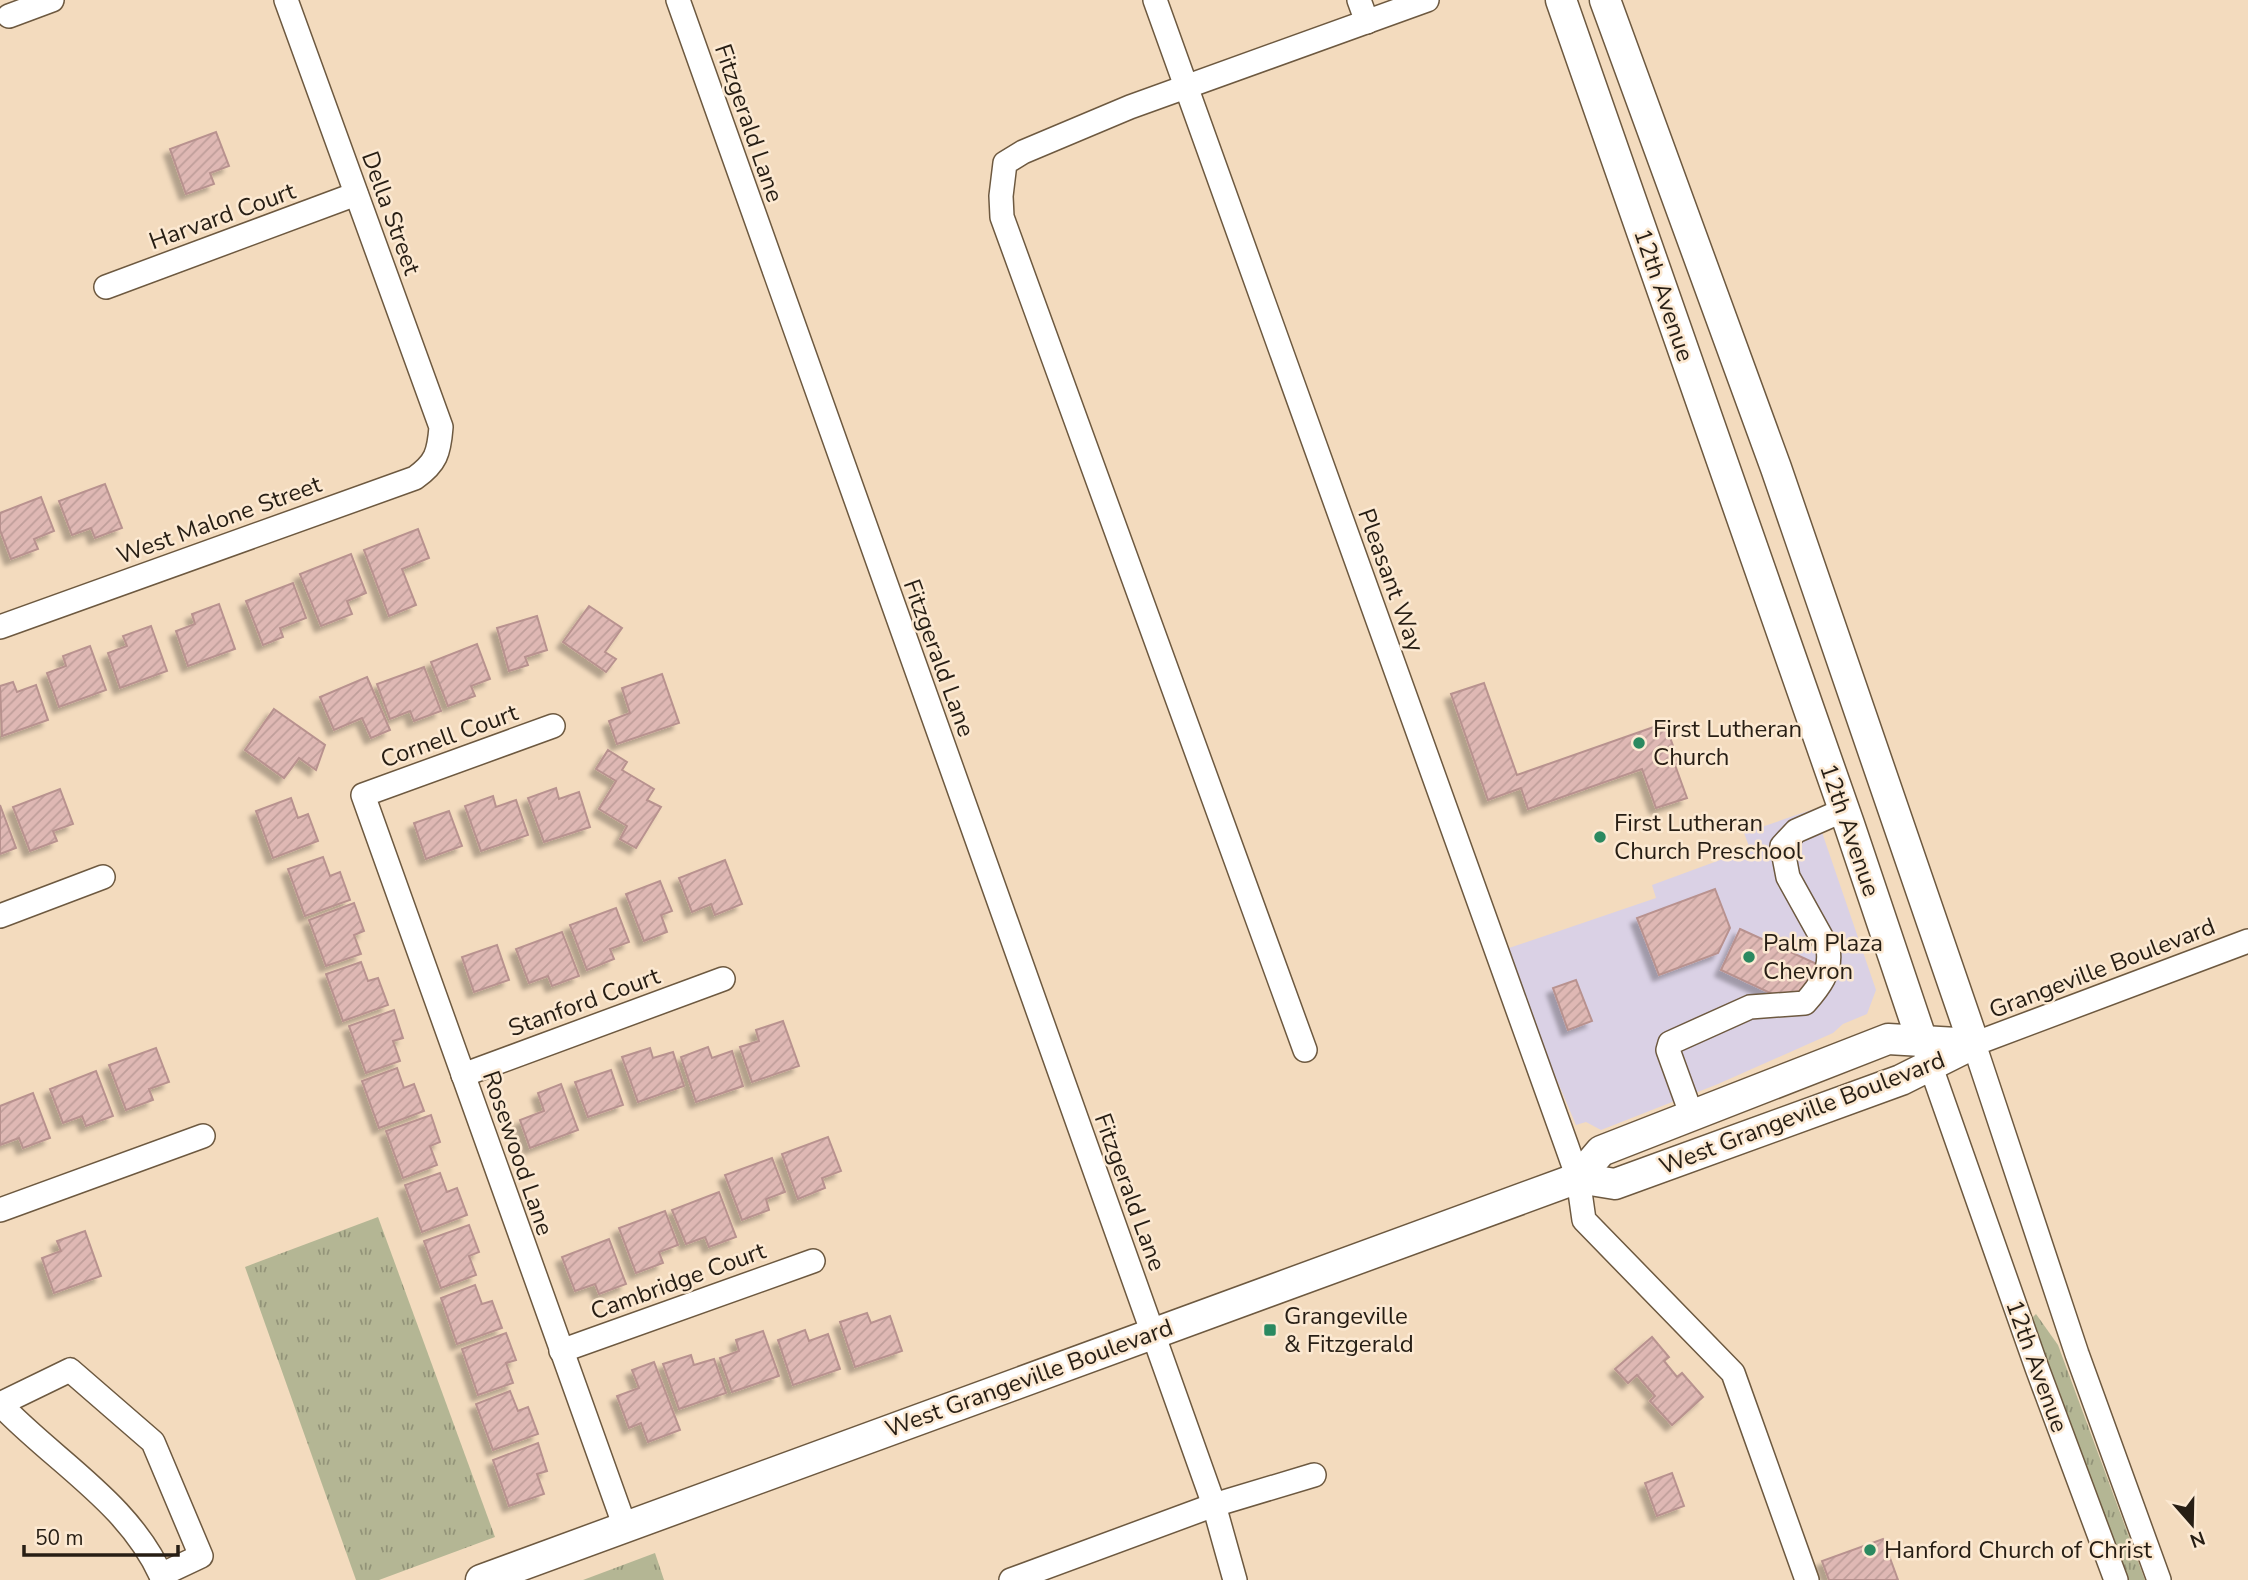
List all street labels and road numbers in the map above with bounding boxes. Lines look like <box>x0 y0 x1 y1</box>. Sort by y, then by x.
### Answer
street label: Fitzgerald Lane <box>707 40 791 206</box>
street label: Della Street <box>354 147 428 280</box>
street label: Harvard Court <box>144 175 300 257</box>
street label: 12th Avenue <box>1626 224 1702 366</box>
street label: West Malone Street <box>112 468 326 572</box>
street label: Pleasant Way <box>1350 504 1432 657</box>
street label: Fitzgerald Lane <box>896 575 982 741</box>
street label: Cornell Court <box>376 696 523 776</box>
street label: 12th Avenue <box>1812 759 1888 901</box>
street label: Grangeville Boulevard <box>1984 910 2220 1026</box>
street label: Stanford Court <box>504 960 665 1044</box>
street label: West Grangeville Boulevard <box>1655 1044 1949 1182</box>
street label: Rosewood Lane <box>475 1066 561 1240</box>
street label: Fitzgerald Lane <box>1087 1109 1173 1275</box>
street label: Cambridge Court <box>586 1234 770 1327</box>
street label: 12th Avenue <box>1998 1295 2076 1437</box>
street label: West Grangeville Boulevard <box>881 1311 1177 1445</box>

